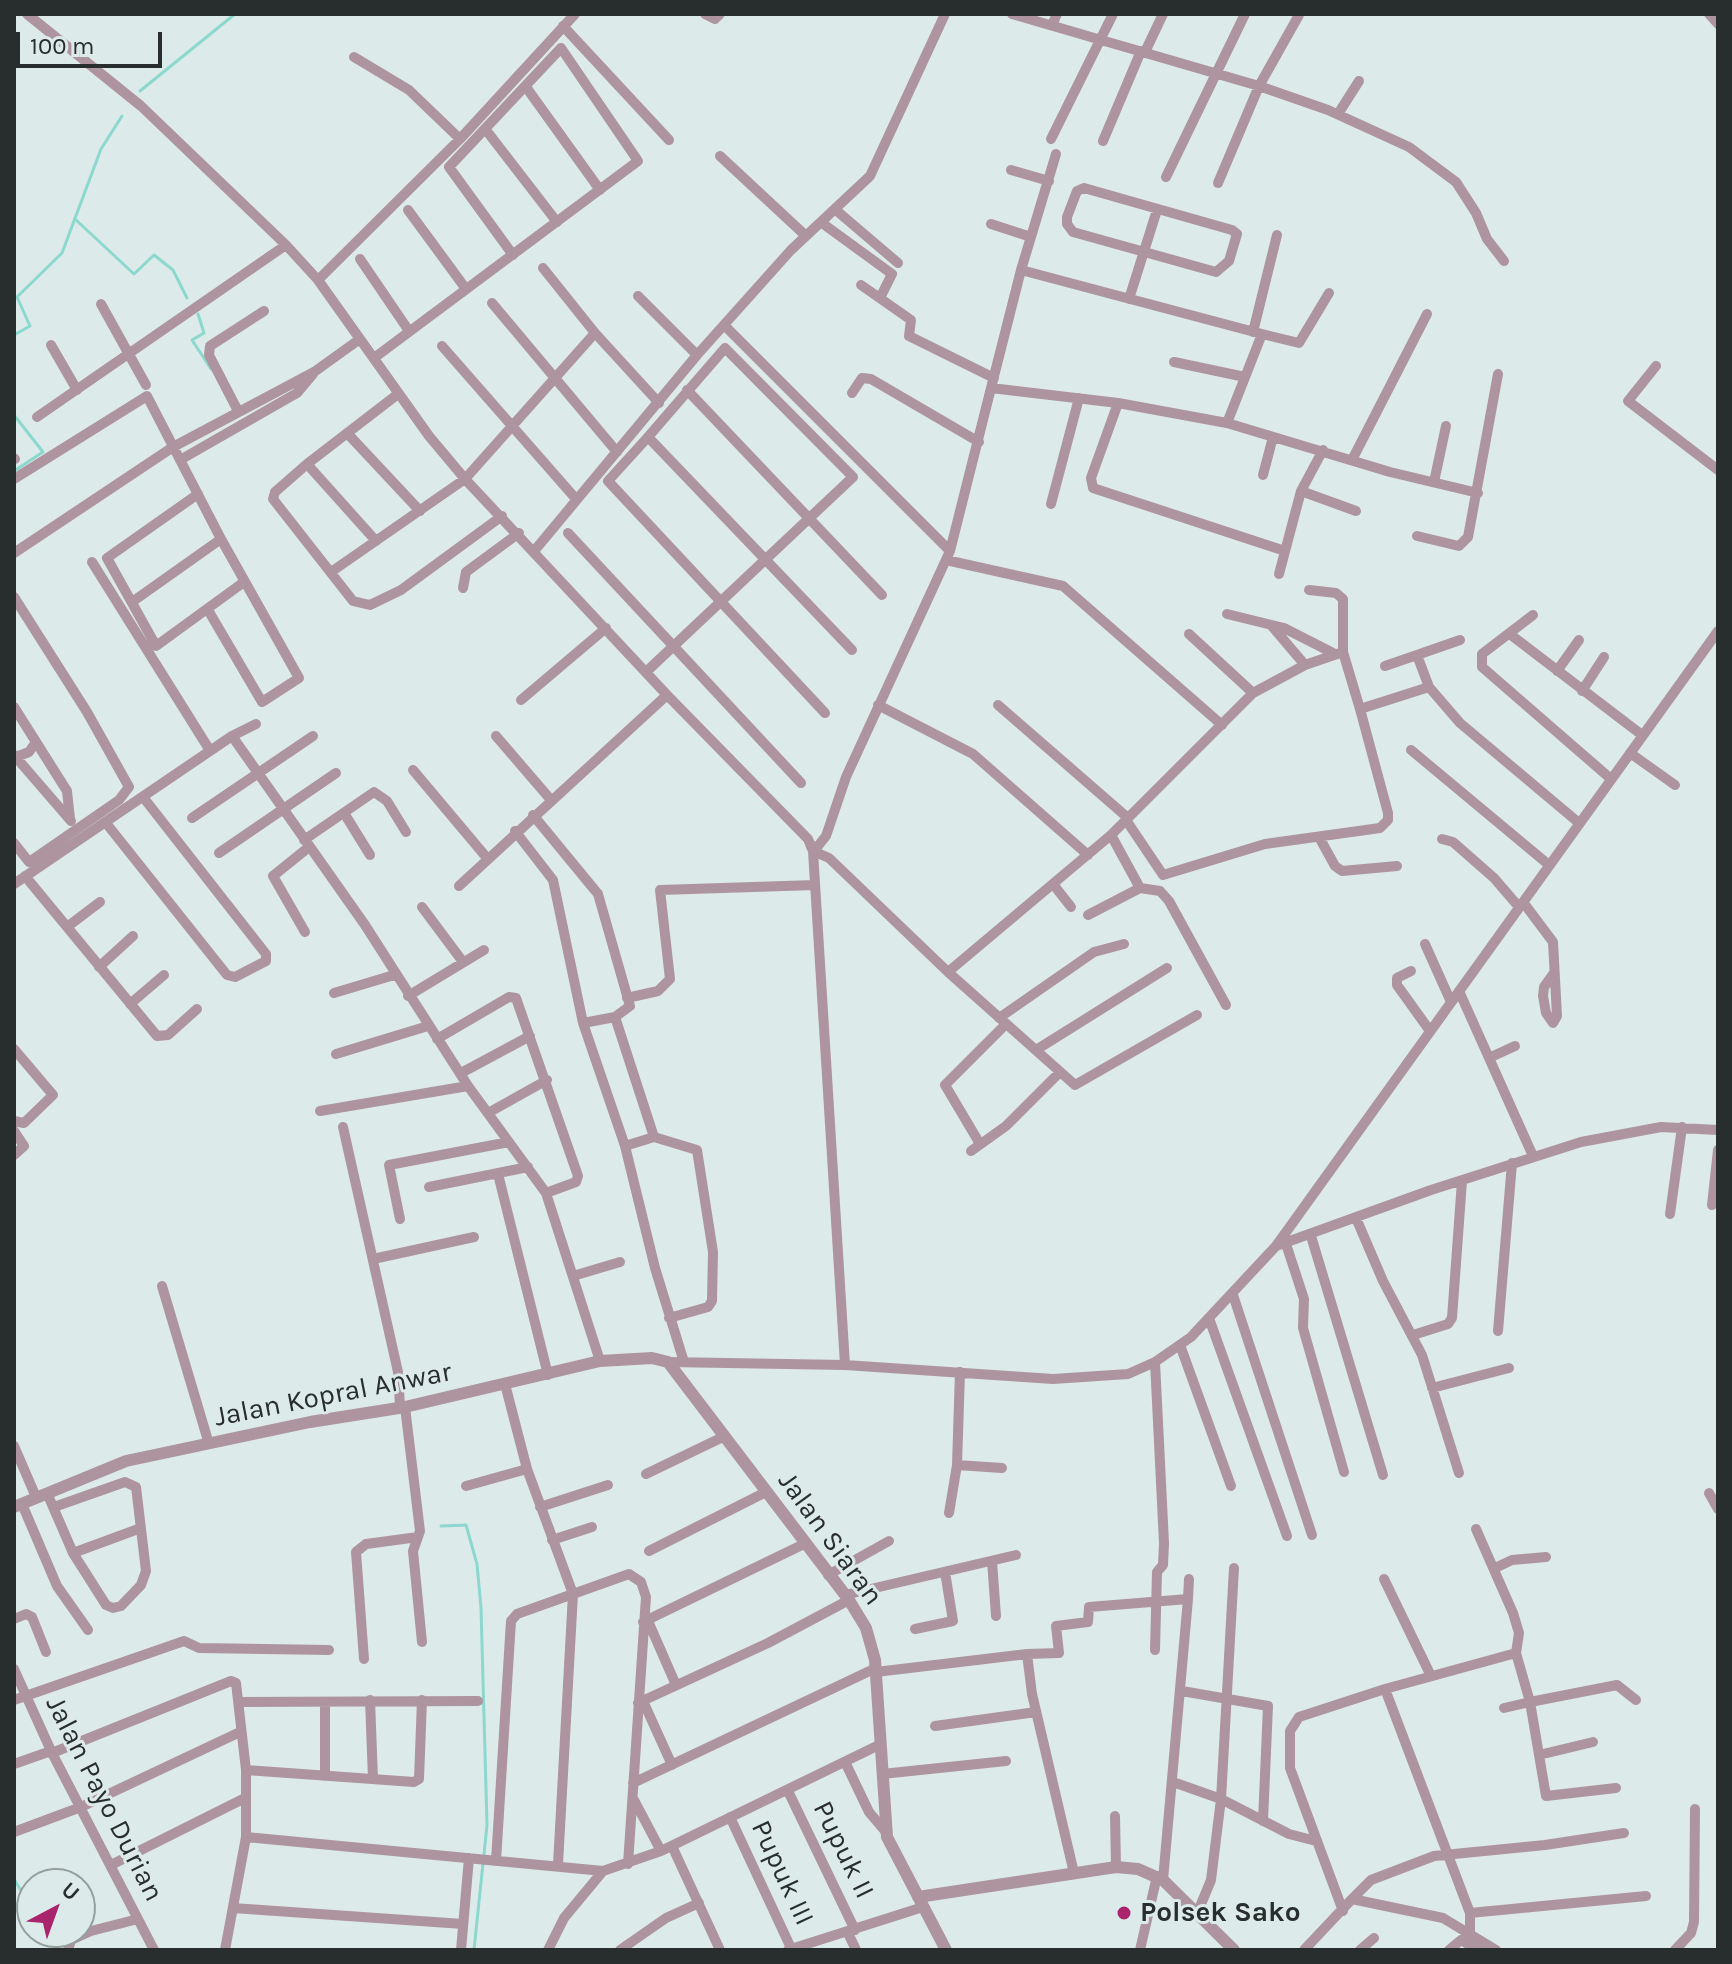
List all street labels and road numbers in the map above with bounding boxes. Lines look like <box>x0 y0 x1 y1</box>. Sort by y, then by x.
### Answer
street label: Jalan Kopral Anwar <box>211 1356 455 1434</box>
street label: Jalan Siaran <box>770 1466 890 1612</box>
street label: Jalan Payo Durian <box>38 1691 170 1907</box>
street label: Pupuk II <box>805 1796 881 1904</box>
street label: Pupuk III <box>743 1815 821 1931</box>

